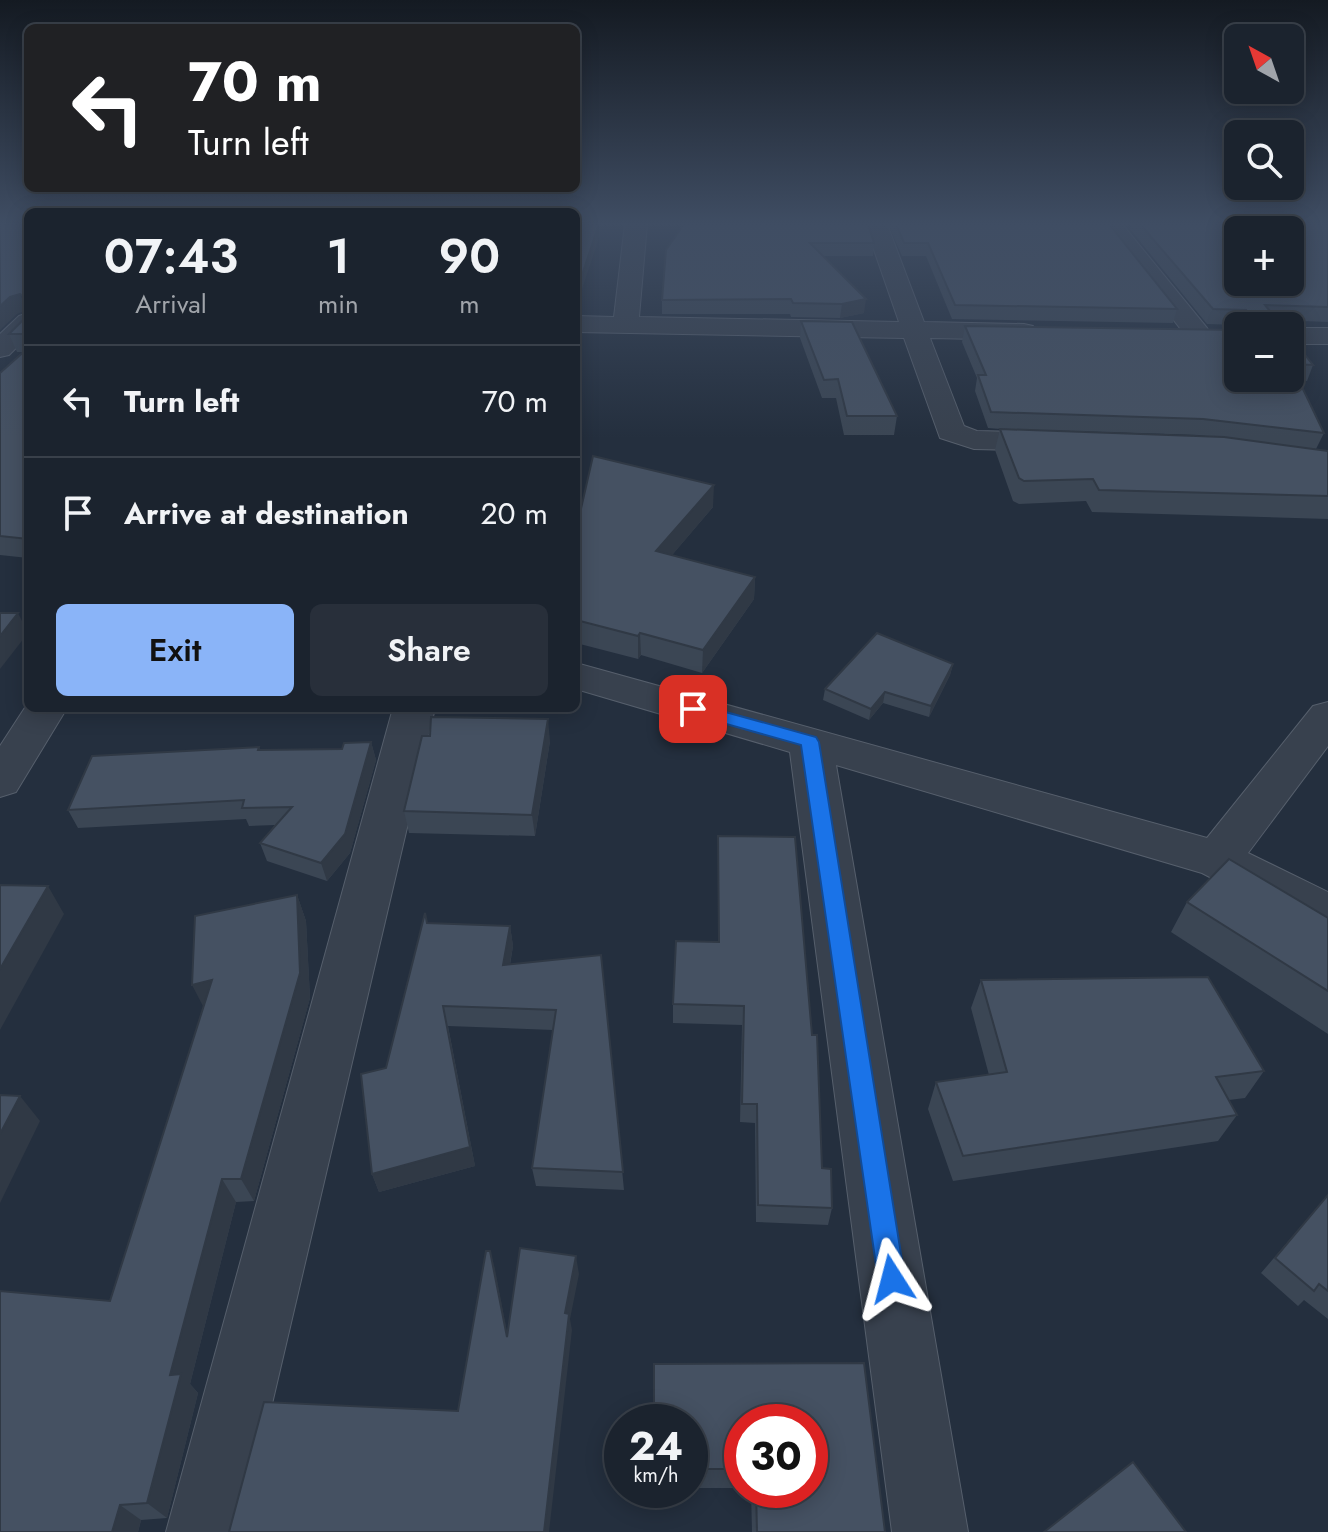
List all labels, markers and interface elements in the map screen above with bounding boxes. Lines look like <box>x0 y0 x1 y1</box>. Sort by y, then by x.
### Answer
north arrow <box>1224 24 1304 104</box>
map controls <box>1224 24 1304 392</box>
text: 70 m <box>188 41 322 122</box>
icon: left <box>56 56 160 160</box>
text: Turn left <box>188 116 309 168</box>
button: search <box>1224 120 1304 200</box>
button: + <box>1224 216 1304 296</box>
text: 07:43 <box>104 222 238 291</box>
text: 1 <box>327 222 350 291</box>
text: 90 <box>439 222 500 291</box>
text: Arrival <box>135 285 207 323</box>
text: min <box>318 285 359 323</box>
text: m <box>459 285 479 323</box>
button: − <box>1224 312 1304 392</box>
icon: left <box>56 379 100 423</box>
text: Turn left <box>124 380 239 423</box>
text: 70 m <box>482 380 548 423</box>
icon: arrive <box>56 491 100 535</box>
text: Arrive at destination <box>124 492 409 535</box>
text: 20 m <box>481 492 548 535</box>
button: Exit <box>56 604 294 696</box>
button: Share <box>310 604 548 696</box>
pin <box>659 675 727 743</box>
icon: arrive <box>671 687 715 731</box>
position arrow <box>850 1237 934 1321</box>
speed limit sign: 30 <box>724 1404 828 1508</box>
text: 24 <box>629 1417 683 1475</box>
text: km/h <box>633 1461 679 1490</box>

